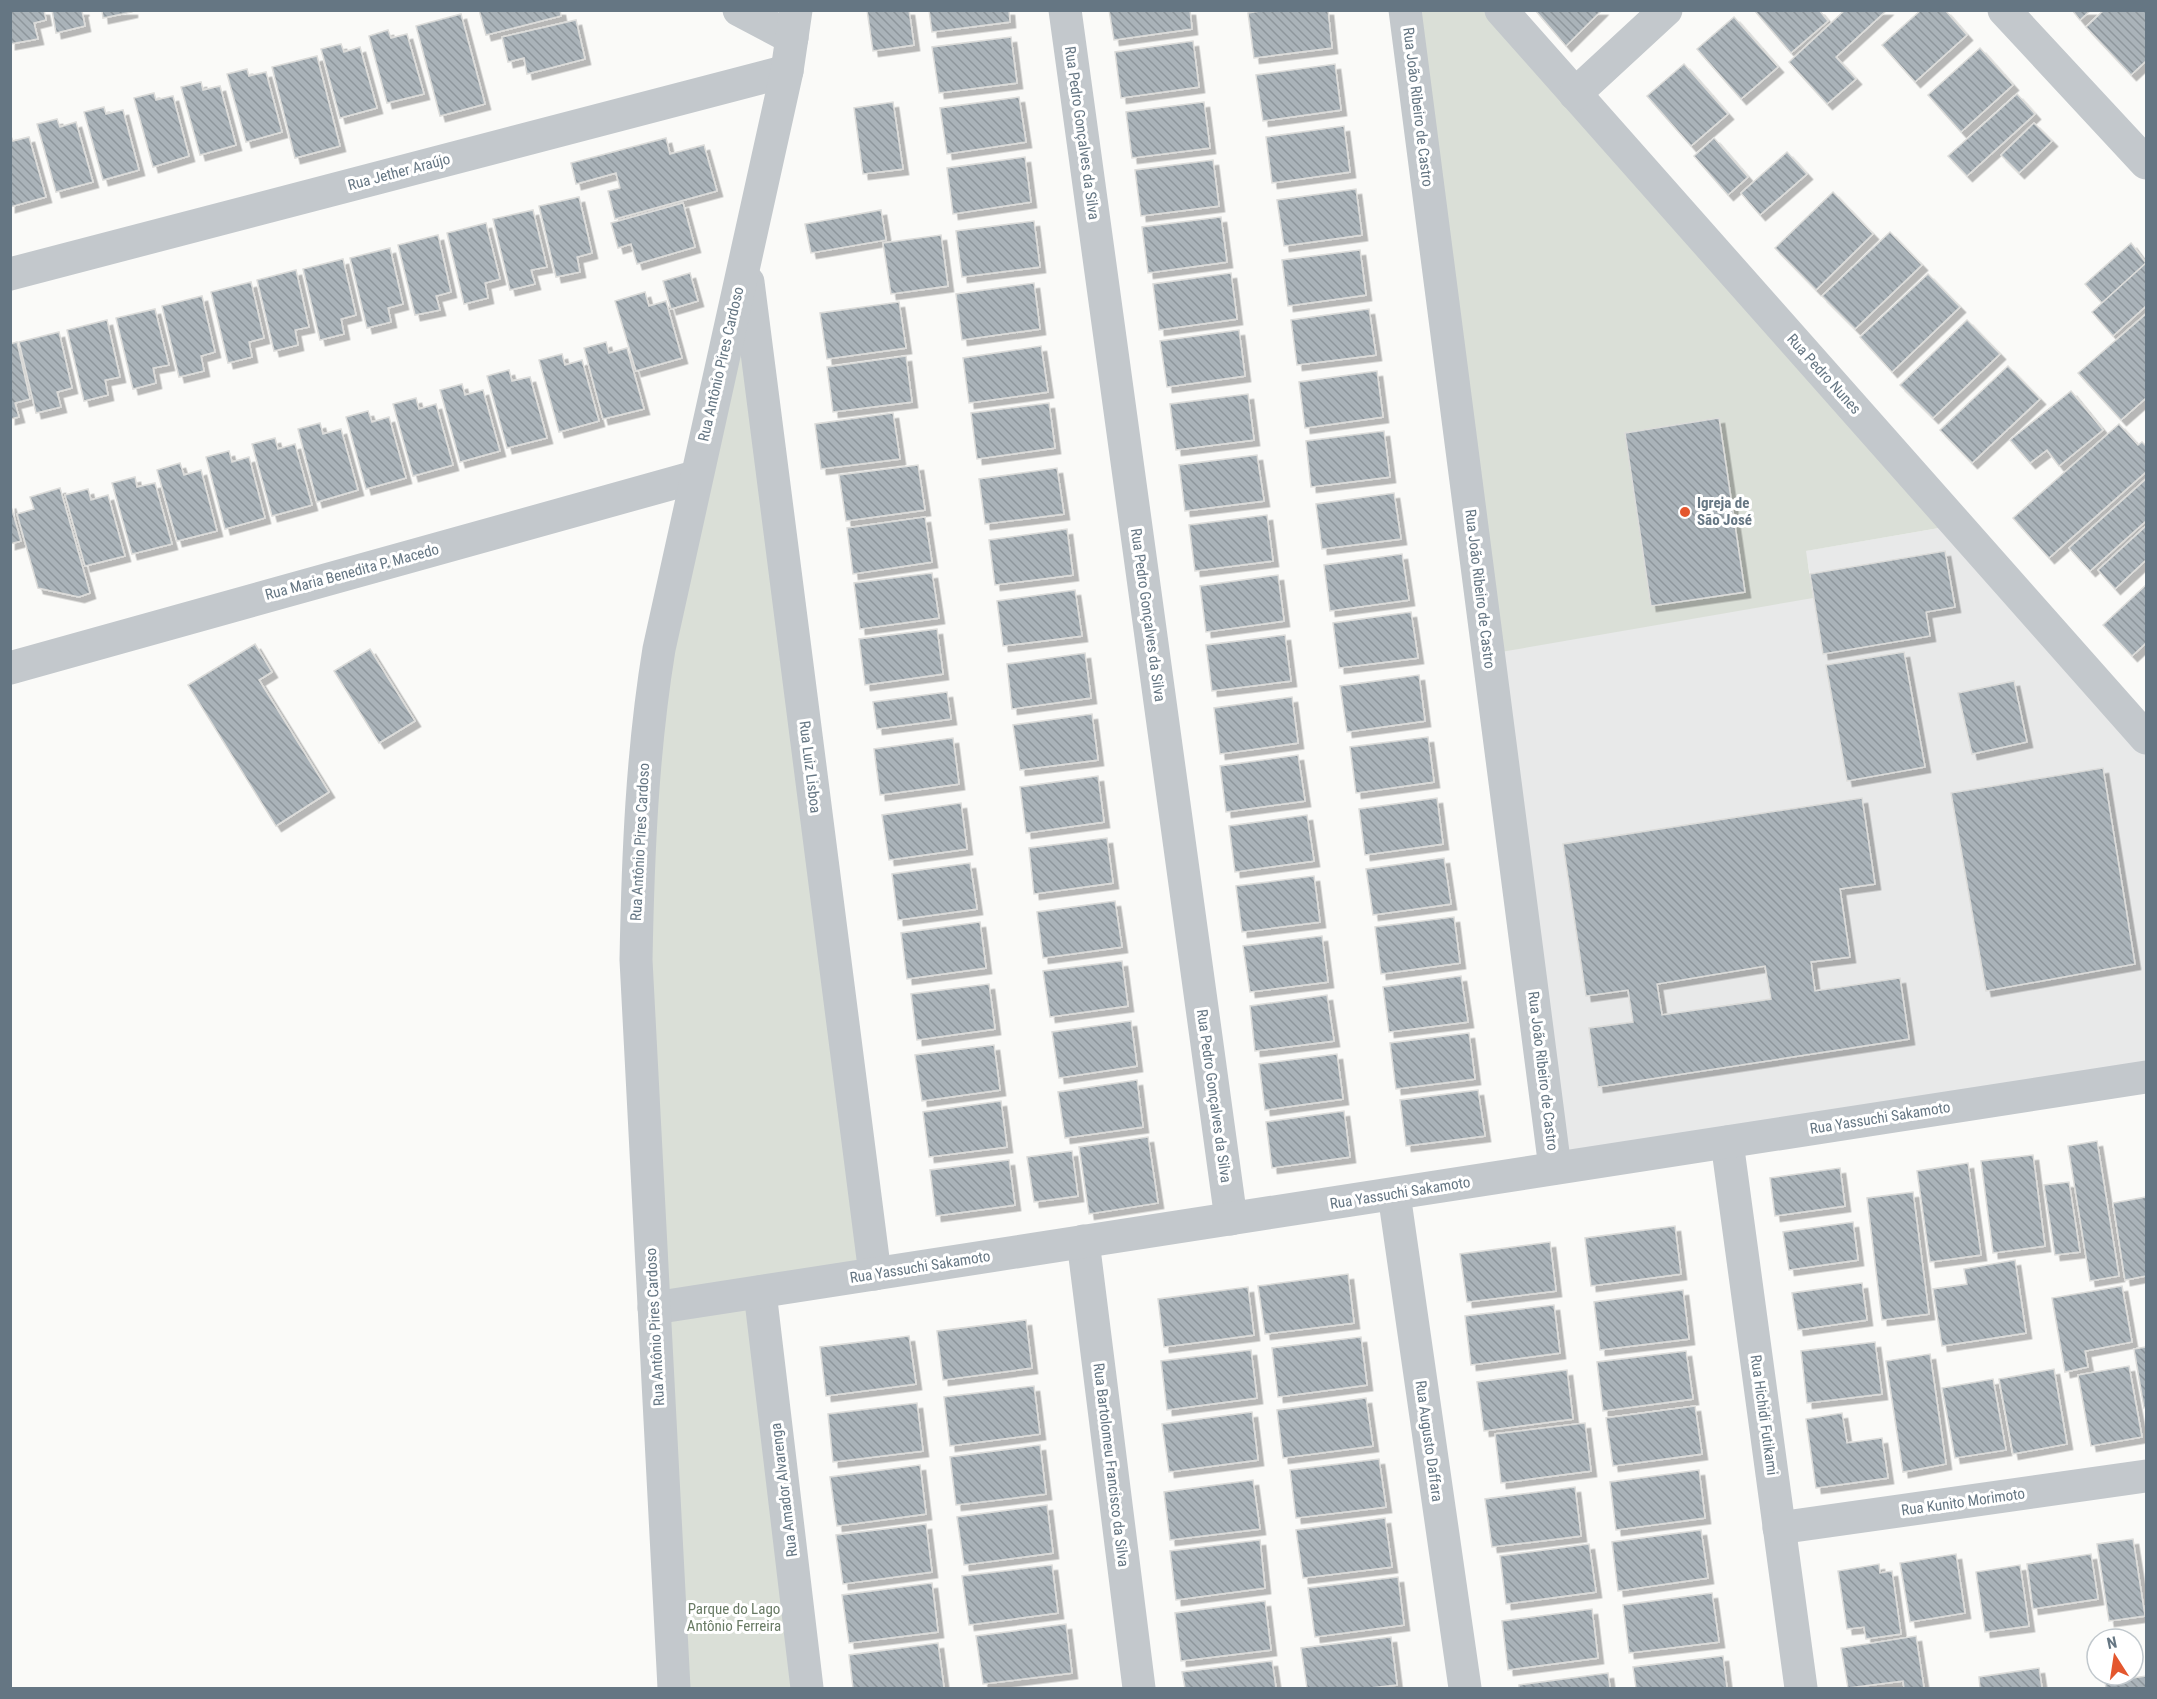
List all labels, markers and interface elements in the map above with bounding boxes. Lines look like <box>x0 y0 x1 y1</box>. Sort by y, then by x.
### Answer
street label: Rua João Ribeiro de Castro <box>1399 26 1437 188</box>
street label: Rua Pedro Gonçalves da Silva <box>1061 45 1103 221</box>
street label: Rua Jether Araújo <box>346 150 452 194</box>
street label: Rua Antônio Pires Cardoso <box>694 285 748 443</box>
street label: Rua Pedro Nunes <box>1783 330 1865 418</box>
place label: Igreja de São José <box>1697 494 1752 529</box>
marker: Igreja de São José <box>1678 505 1692 519</box>
street label: Rua João Ribeiro de Castro <box>1461 508 1499 670</box>
street label: Rua Pedro Gonçalves da Silva <box>1127 527 1169 703</box>
street label: Rua Maria Benedita P. Macedo <box>263 540 441 604</box>
street label: Rua Luiz Lisboa <box>795 720 825 814</box>
street label: Rua Antônio Pires Cardoso <box>627 763 653 921</box>
street label: Rua João Ribeiro de Castro <box>1524 990 1562 1152</box>
street label: Rua Pedro Gonçalves da Silva <box>1193 1008 1235 1184</box>
street label: Rua Yassuchi Sakamoto <box>1809 1098 1951 1138</box>
street label: Rua Yassuchi Sakamoto <box>1329 1173 1471 1213</box>
street label: Rua Yassuchi Sakamoto <box>849 1247 991 1287</box>
street label: Rua Antônio Pires Cardoso <box>642 1248 668 1406</box>
street label: Rua Hichidi Futikami <box>1747 1354 1781 1476</box>
street label: Rua Bartolomeu Francisco da Silva <box>1090 1362 1132 1568</box>
street label: Rua Augusto Daffara <box>1412 1379 1446 1503</box>
street label: Rua Amador Alvarenga <box>767 1422 801 1558</box>
street label: Rua Kunito Morimoto <box>1900 1484 2026 1520</box>
park label: Parque do Lago Antônio Ferreira <box>687 1600 781 1635</box>
north arrow <box>2085 1627 2145 1687</box>
text: N <box>2105 1633 2119 1653</box>

